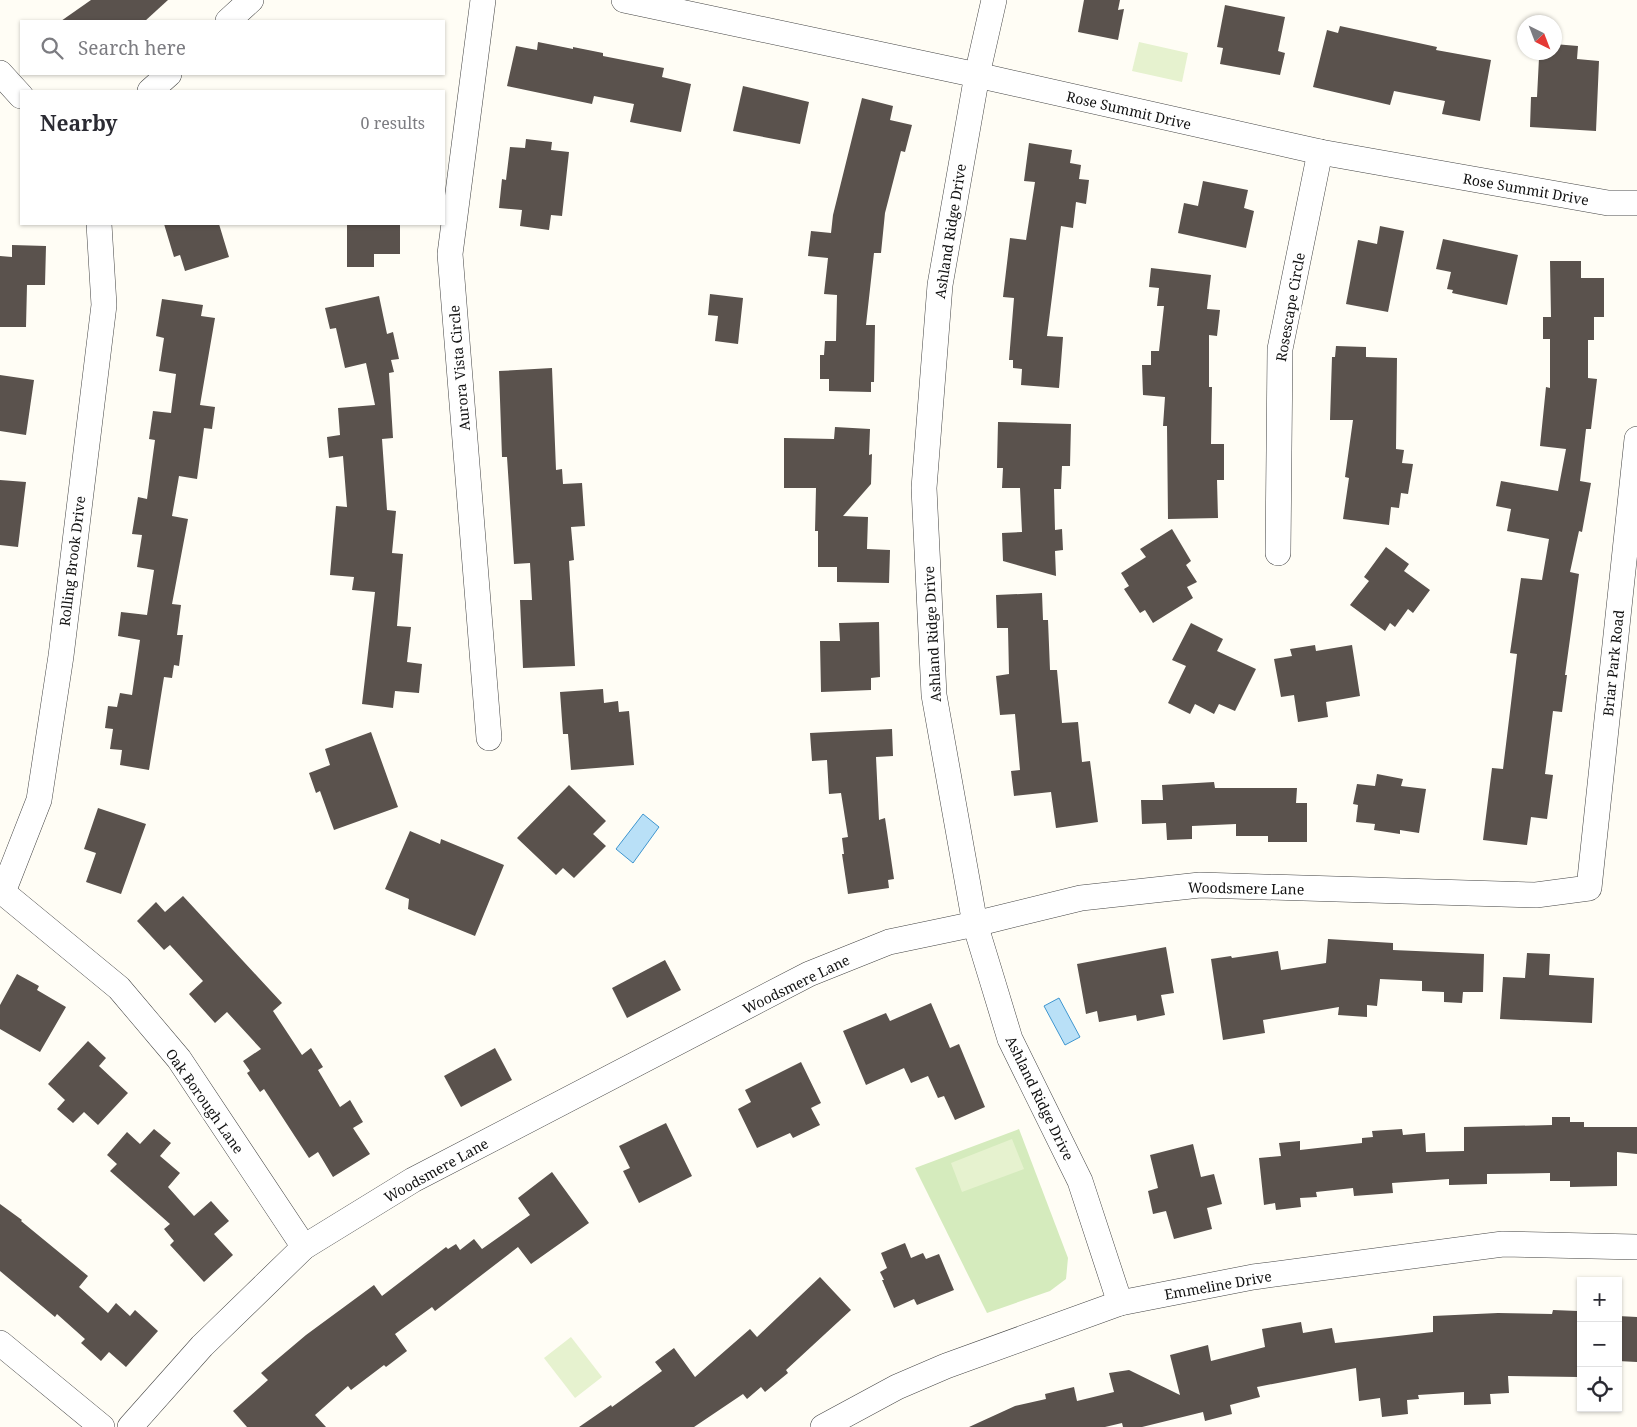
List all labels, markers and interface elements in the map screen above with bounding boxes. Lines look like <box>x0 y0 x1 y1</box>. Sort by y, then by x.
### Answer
north arrow <box>1517 15 1562 60</box>
search box <box>20 20 445 75</box>
icon: search <box>38 34 66 62</box>
text: Search here <box>78 35 186 61</box>
street label: Rose Summit Drive <box>1065 86 1193 134</box>
text: Nearby <box>40 109 118 137</box>
text: 0 results <box>361 112 425 134</box>
street label: Ashland Ridge Drive <box>930 162 970 300</box>
street label: Rose Summit Drive <box>1462 169 1590 209</box>
street label: Rosescape Circle <box>1271 251 1309 363</box>
street label: Aurora Vista Circle <box>444 304 474 432</box>
street label: Rolling Brook Drive <box>55 495 89 627</box>
street label: Ashland Ridge Drive <box>919 565 945 703</box>
street label: Briar Park Road <box>1598 608 1628 717</box>
street label: Woodsmere Lane <box>1188 877 1304 899</box>
street label: Woodsmere Lane <box>740 950 852 1018</box>
street label: Ashland Ridge Drive <box>1002 1033 1078 1163</box>
street label: Oak Borough Lane <box>162 1045 248 1157</box>
street label: Woodsmere Lane <box>380 1133 492 1207</box>
street label: Emmeline Drive <box>1163 1266 1273 1304</box>
map controls <box>1577 1277 1622 1412</box>
button: + <box>1577 1277 1622 1322</box>
button: − <box>1577 1322 1622 1367</box>
button: locate <box>1577 1367 1622 1412</box>

